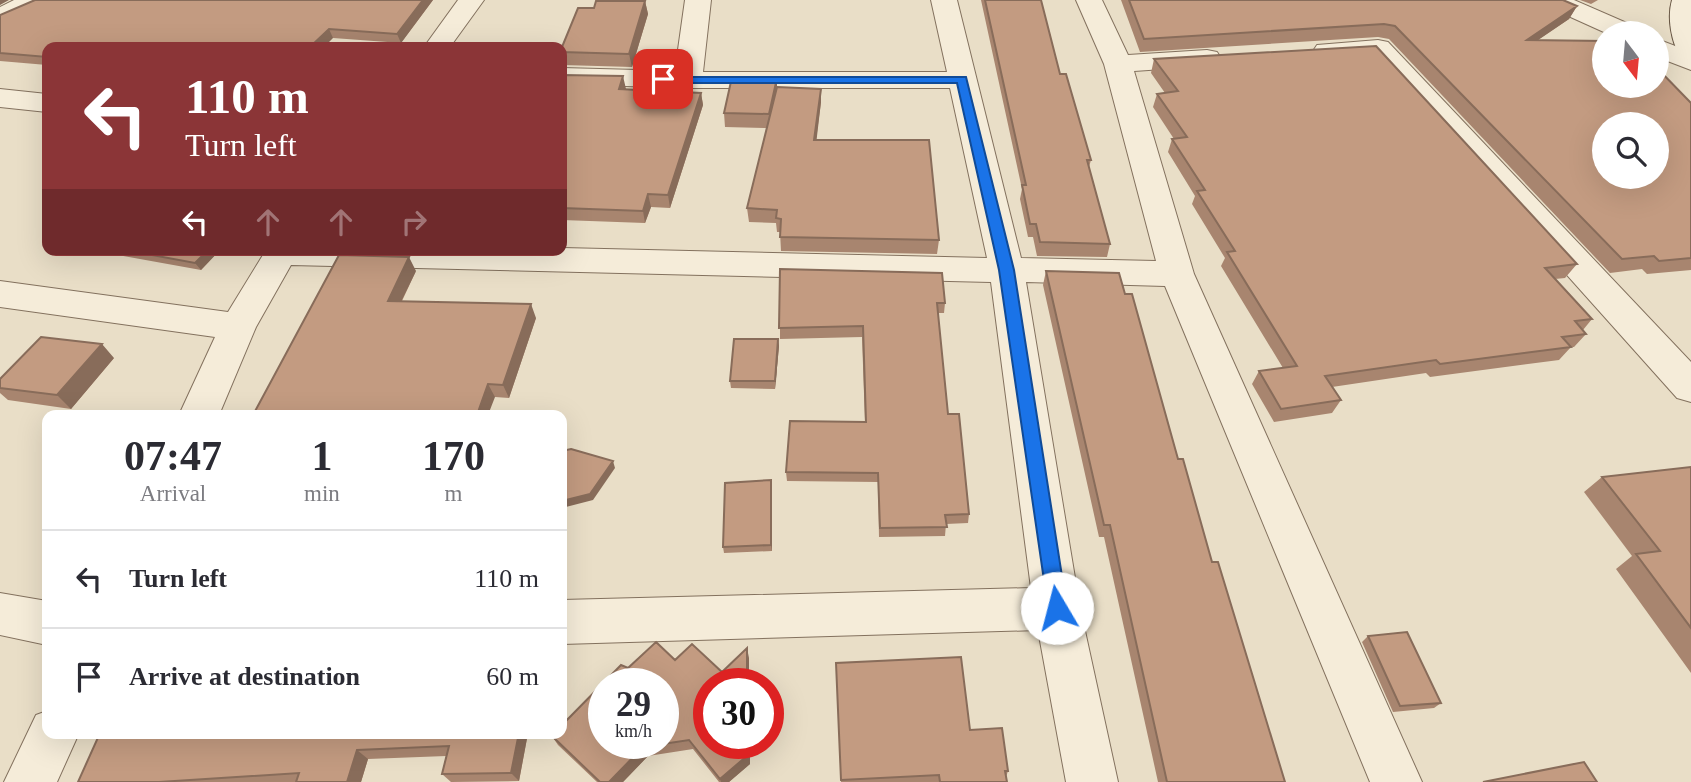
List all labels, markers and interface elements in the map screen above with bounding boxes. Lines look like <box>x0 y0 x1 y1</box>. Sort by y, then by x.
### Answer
north arrow <box>1592 21 1670 98</box>
map controls <box>1592 21 1669 189</box>
pin <box>633 49 693 109</box>
icon: arrive <box>644 60 682 98</box>
text: 110 m <box>185 69 309 124</box>
icon: left <box>70 70 161 161</box>
button: search <box>1592 112 1669 189</box>
text: Turn left <box>185 127 297 163</box>
icon: left <box>176 203 214 241</box>
icon: ahead <box>249 203 287 241</box>
icon: ahead <box>322 203 360 241</box>
icon: right <box>395 203 433 241</box>
text: 07:47 <box>124 433 222 479</box>
text: 1 <box>311 433 332 479</box>
text: 170 <box>422 433 485 479</box>
text: Arrival <box>140 481 206 506</box>
text: min <box>304 481 340 506</box>
text: m <box>444 481 462 506</box>
icon: left <box>70 560 108 598</box>
text: Turn left <box>129 564 227 593</box>
text: 110 m <box>474 564 539 593</box>
position arrow <box>1020 571 1094 645</box>
icon: arrive <box>70 658 108 696</box>
text: Arrive at destination <box>129 662 360 691</box>
text: 60 m <box>486 662 539 691</box>
speed limit sign: 30 <box>693 668 784 759</box>
text: 29 <box>616 685 651 724</box>
text: km/h <box>615 721 652 741</box>

